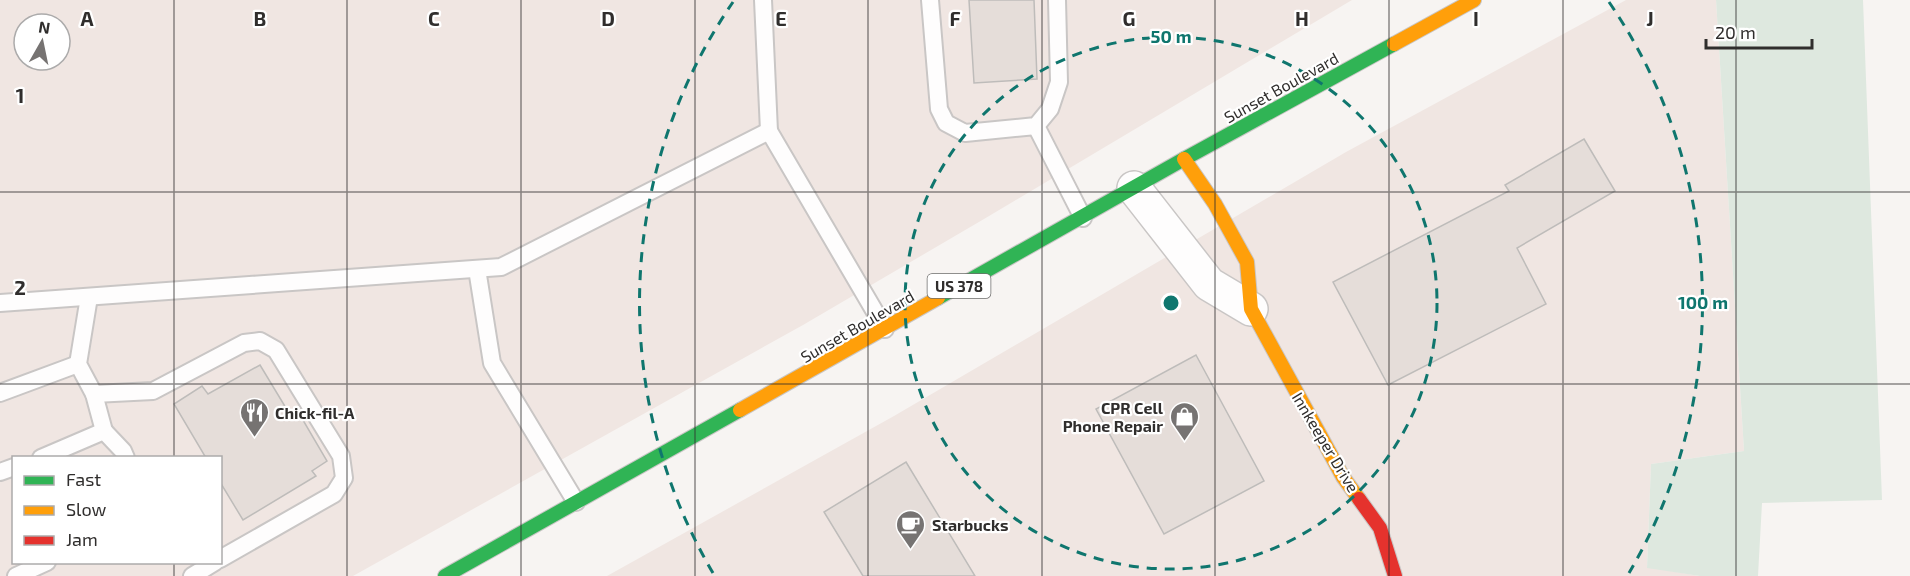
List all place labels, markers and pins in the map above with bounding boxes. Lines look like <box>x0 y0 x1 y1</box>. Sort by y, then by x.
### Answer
centre of rings <box>1161 293 1181 313</box>
restaurant icon: Chick-fil-A <box>238 396 270 438</box>
place label: CPR Cell Phone Repair <box>1063 398 1164 435</box>
shop icon: CPR Cell Phone Repair <box>1168 400 1200 442</box>
place label: Chick-fil-A <box>275 403 355 422</box>
cafe icon: Starbucks <box>895 508 927 550</box>
place label: Starbucks <box>932 515 1008 534</box>

